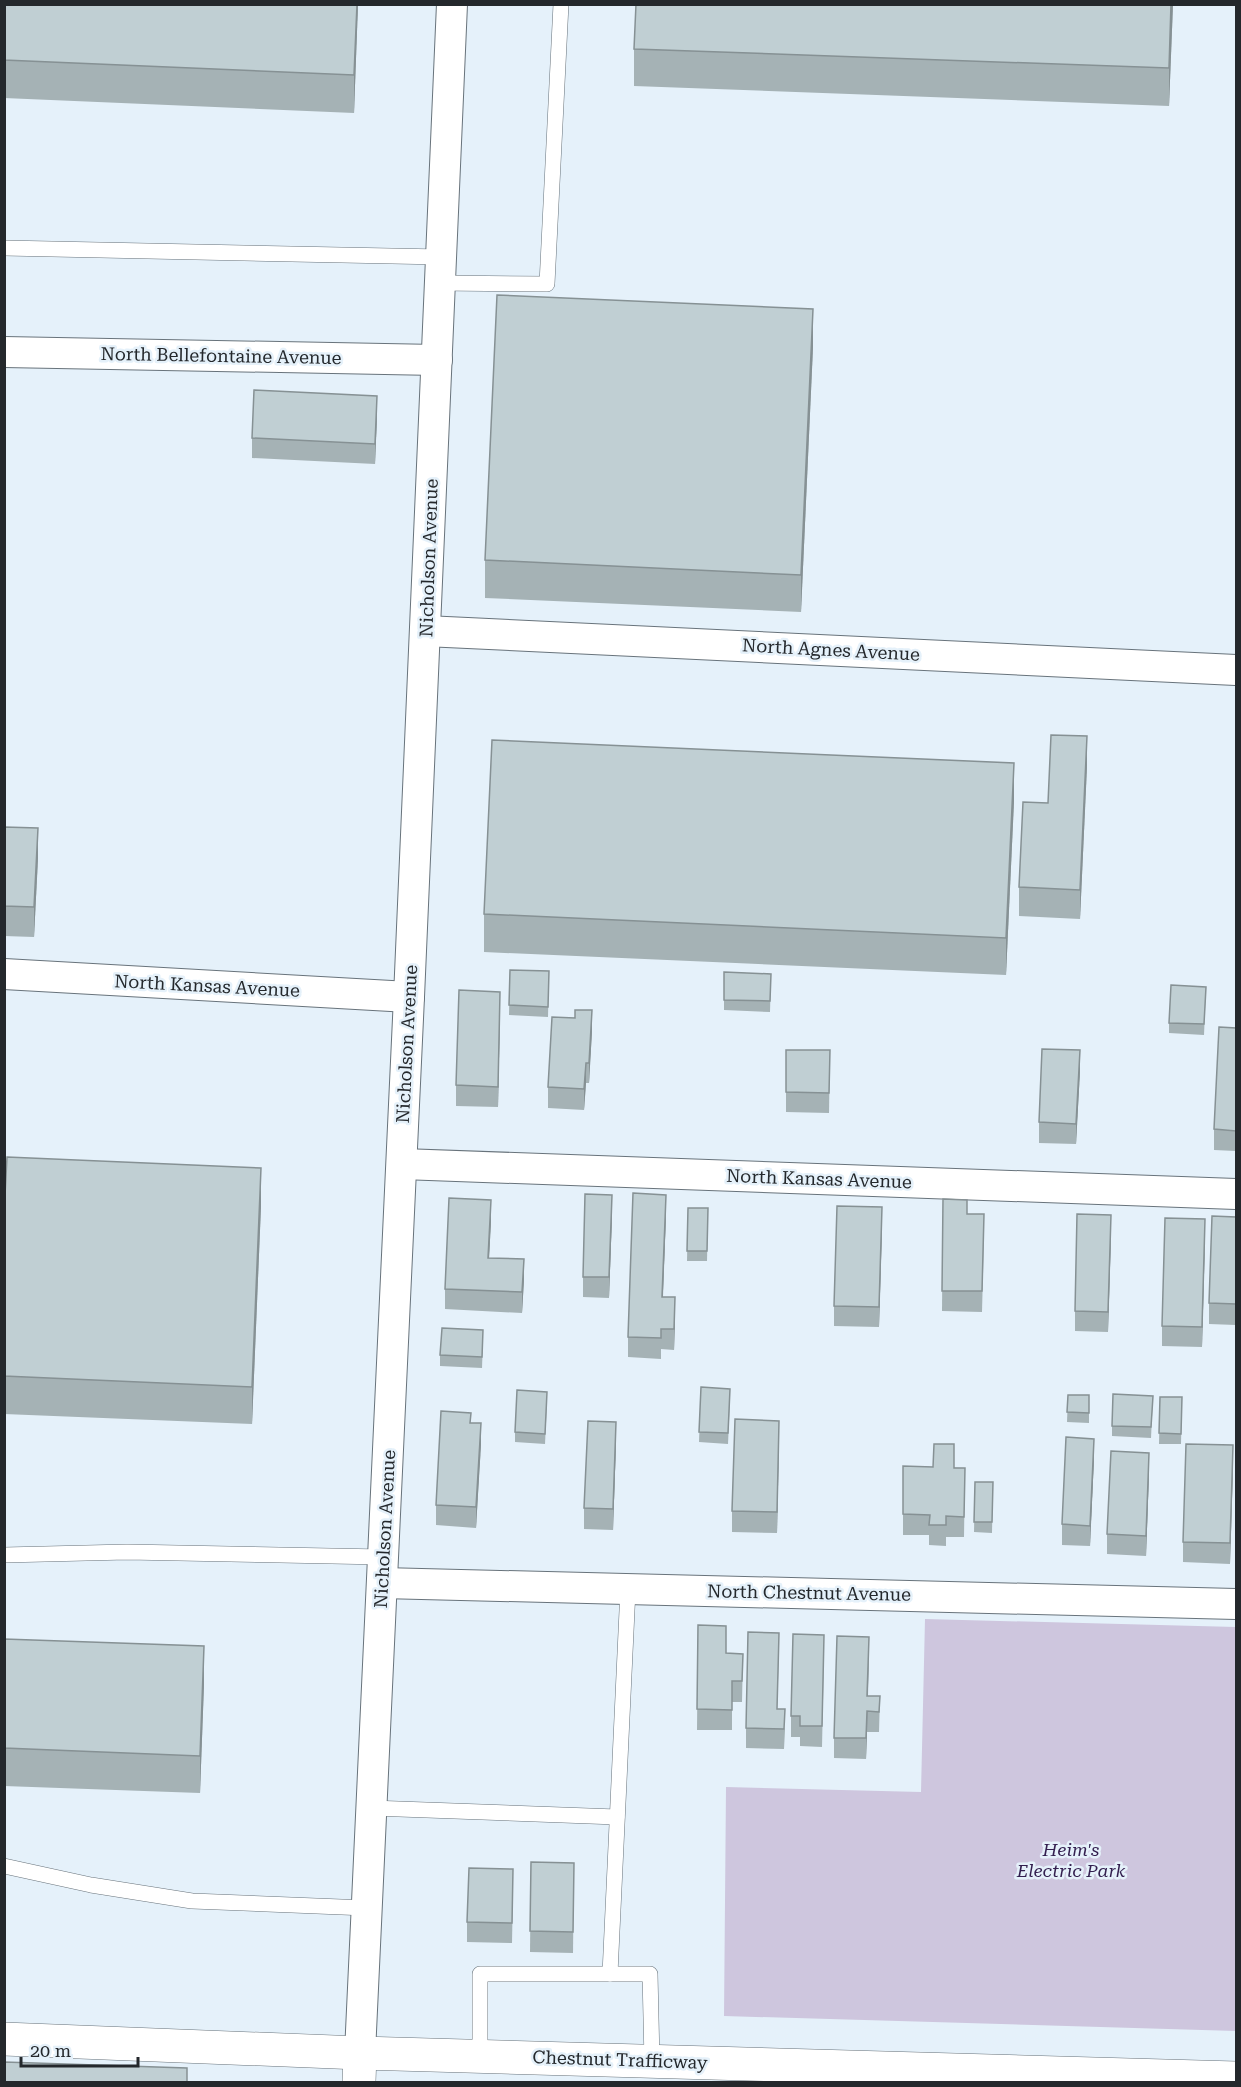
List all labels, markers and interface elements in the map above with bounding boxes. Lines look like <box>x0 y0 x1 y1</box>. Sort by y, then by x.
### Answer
street label: North Bellefontaine Avenue <box>100 343 342 368</box>
street label: Nicholson Avenue <box>415 478 442 638</box>
street label: North Agnes Avenue <box>742 634 921 665</box>
street label: Nicholson Avenue <box>392 964 421 1124</box>
street label: North Kansas Avenue <box>114 970 301 1001</box>
street label: North Kansas Avenue <box>726 1165 912 1192</box>
street label: Nicholson Avenue <box>370 1449 399 1609</box>
street label: North Chestnut Avenue <box>707 1580 911 1605</box>
park label: Heim's Electric Park <box>1016 1839 1126 1881</box>
scale bar <box>21 2030 138 2068</box>
text: 20 m <box>30 2040 71 2061</box>
street label: Chestnut Trafficway <box>532 2046 708 2073</box>

